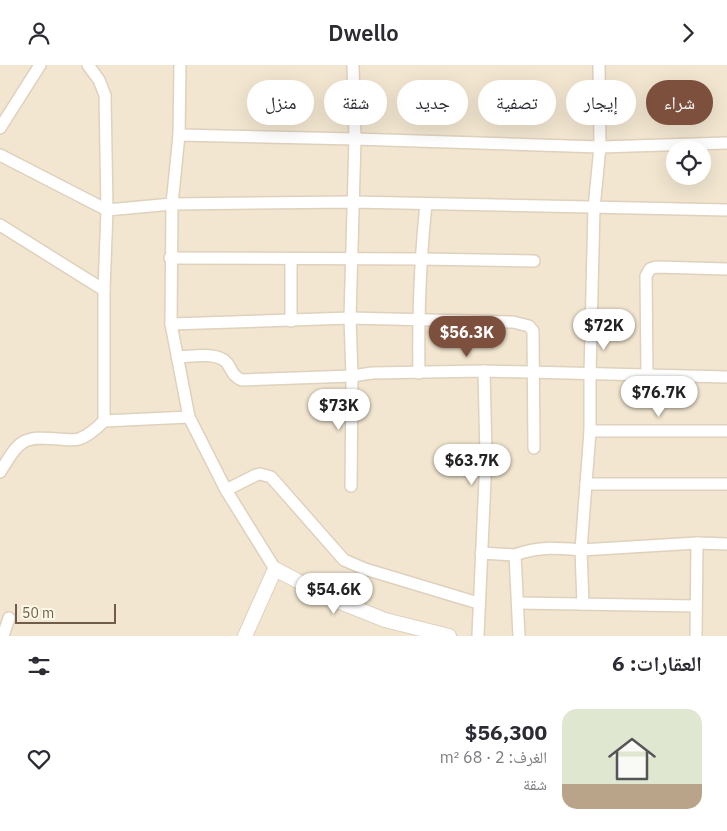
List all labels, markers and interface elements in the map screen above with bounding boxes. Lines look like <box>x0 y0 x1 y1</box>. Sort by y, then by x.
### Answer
text: Dwello <box>328 18 399 47</box>
icon: person <box>25 19 53 47</box>
icon: forward <box>674 19 702 47</box>
chip: منزل <box>247 80 314 125</box>
chip: شقة <box>324 80 387 125</box>
chip: جديد <box>397 80 468 125</box>
chip: تصفية <box>478 80 556 125</box>
chip: إيجار <box>566 80 636 125</box>
chip: شراء <box>646 80 713 125</box>
map controls <box>666 140 711 185</box>
button: locate <box>666 140 711 185</box>
pin: $72K <box>574 309 634 351</box>
pin: $56.3K <box>426 315 508 358</box>
text: $72K <box>584 315 624 335</box>
text: $56.3K <box>440 322 494 342</box>
pin: $76.7K <box>618 375 700 418</box>
text: $76.7K <box>632 382 686 402</box>
pin: $73K <box>309 389 369 431</box>
text: $73K <box>319 395 359 415</box>
pin: $63.7K <box>431 443 513 486</box>
text: $63.7K <box>445 450 499 470</box>
pin: $54.6K <box>293 573 375 615</box>
text: $54.6K <box>307 579 361 599</box>
scale bar <box>15 601 116 624</box>
text: 50 m <box>22 604 54 622</box>
text: العقارات: 6 <box>612 649 702 677</box>
icon: filters <box>25 652 53 680</box>
text: $56,300 <box>465 718 547 746</box>
icon: home <box>602 729 662 789</box>
icon: heart <box>25 745 53 773</box>
text: الغرف: 2 · 68 m² <box>440 747 547 767</box>
text: شقة <box>523 774 547 794</box>

